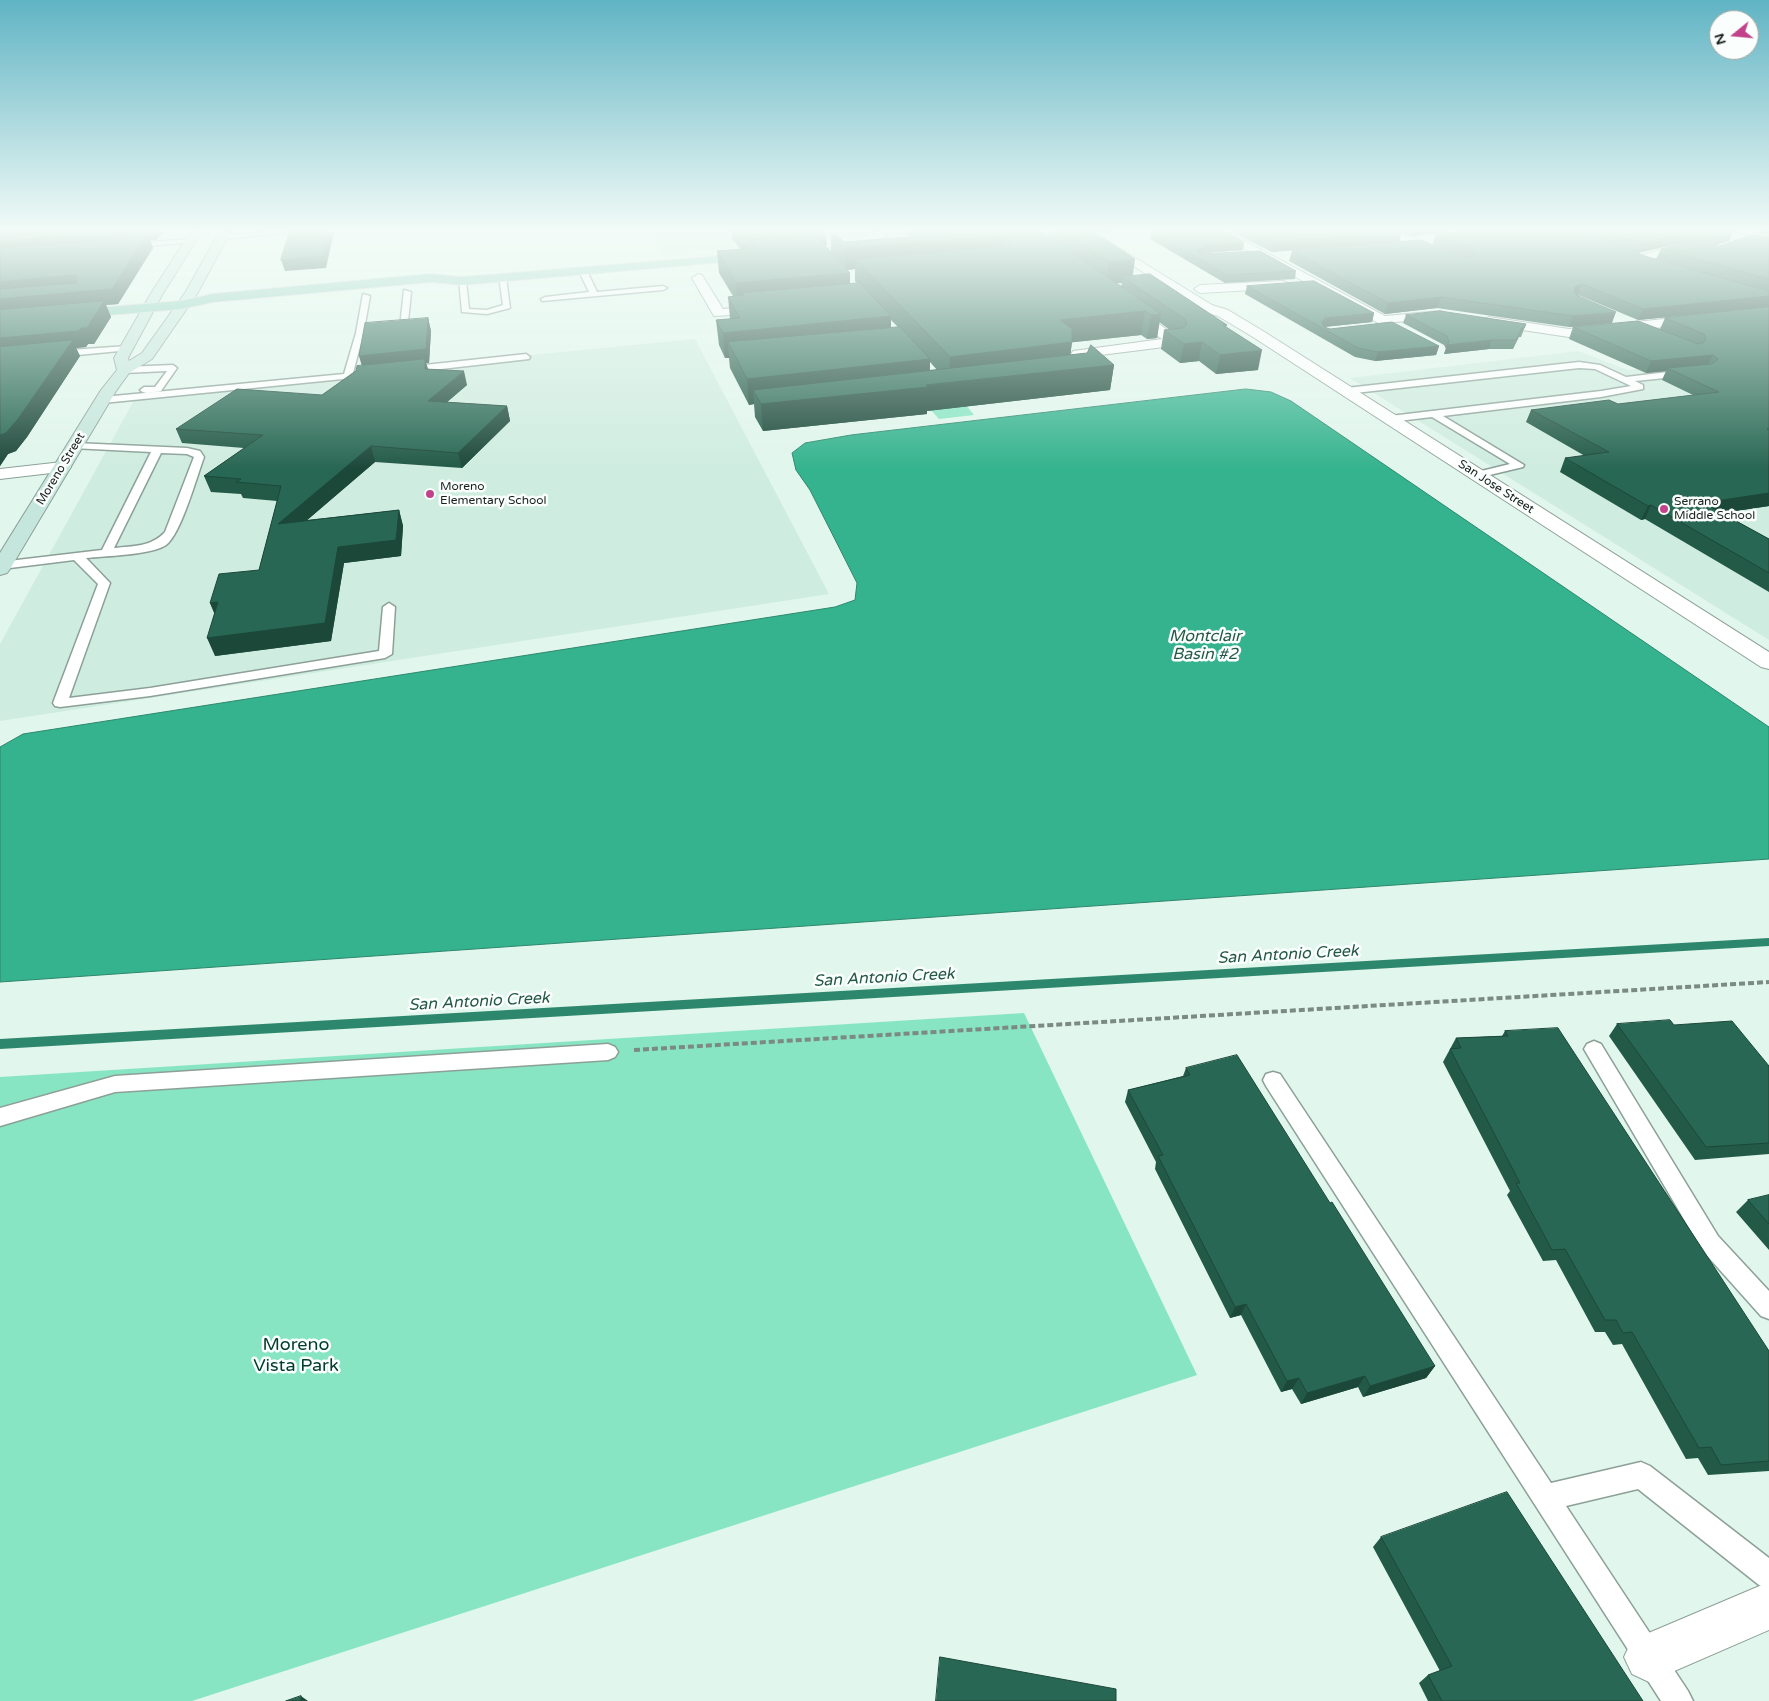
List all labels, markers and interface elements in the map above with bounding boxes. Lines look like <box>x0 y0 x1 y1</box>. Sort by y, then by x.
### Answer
north arrow <box>1709 10 1759 60</box>
text: N <box>1710 31 1730 47</box>
street label: Moreno Street <box>34 430 88 508</box>
street label: San Jose Street <box>1455 457 1537 517</box>
place label: Moreno Elementary School <box>440 480 547 508</box>
marker: Moreno Elementary School <box>424 488 436 500</box>
place label: Serrano Middle School <box>1674 495 1755 523</box>
marker: Serrano Middle School <box>1658 503 1670 515</box>
water label: Montclair Basin #2 <box>1169 627 1241 665</box>
water label: San Antonio Creek <box>1217 942 1359 968</box>
water label: San Antonio Creek <box>813 965 955 991</box>
water label: San Antonio Creek <box>408 989 550 1015</box>
park label: Moreno Vista Park <box>253 1334 339 1376</box>

